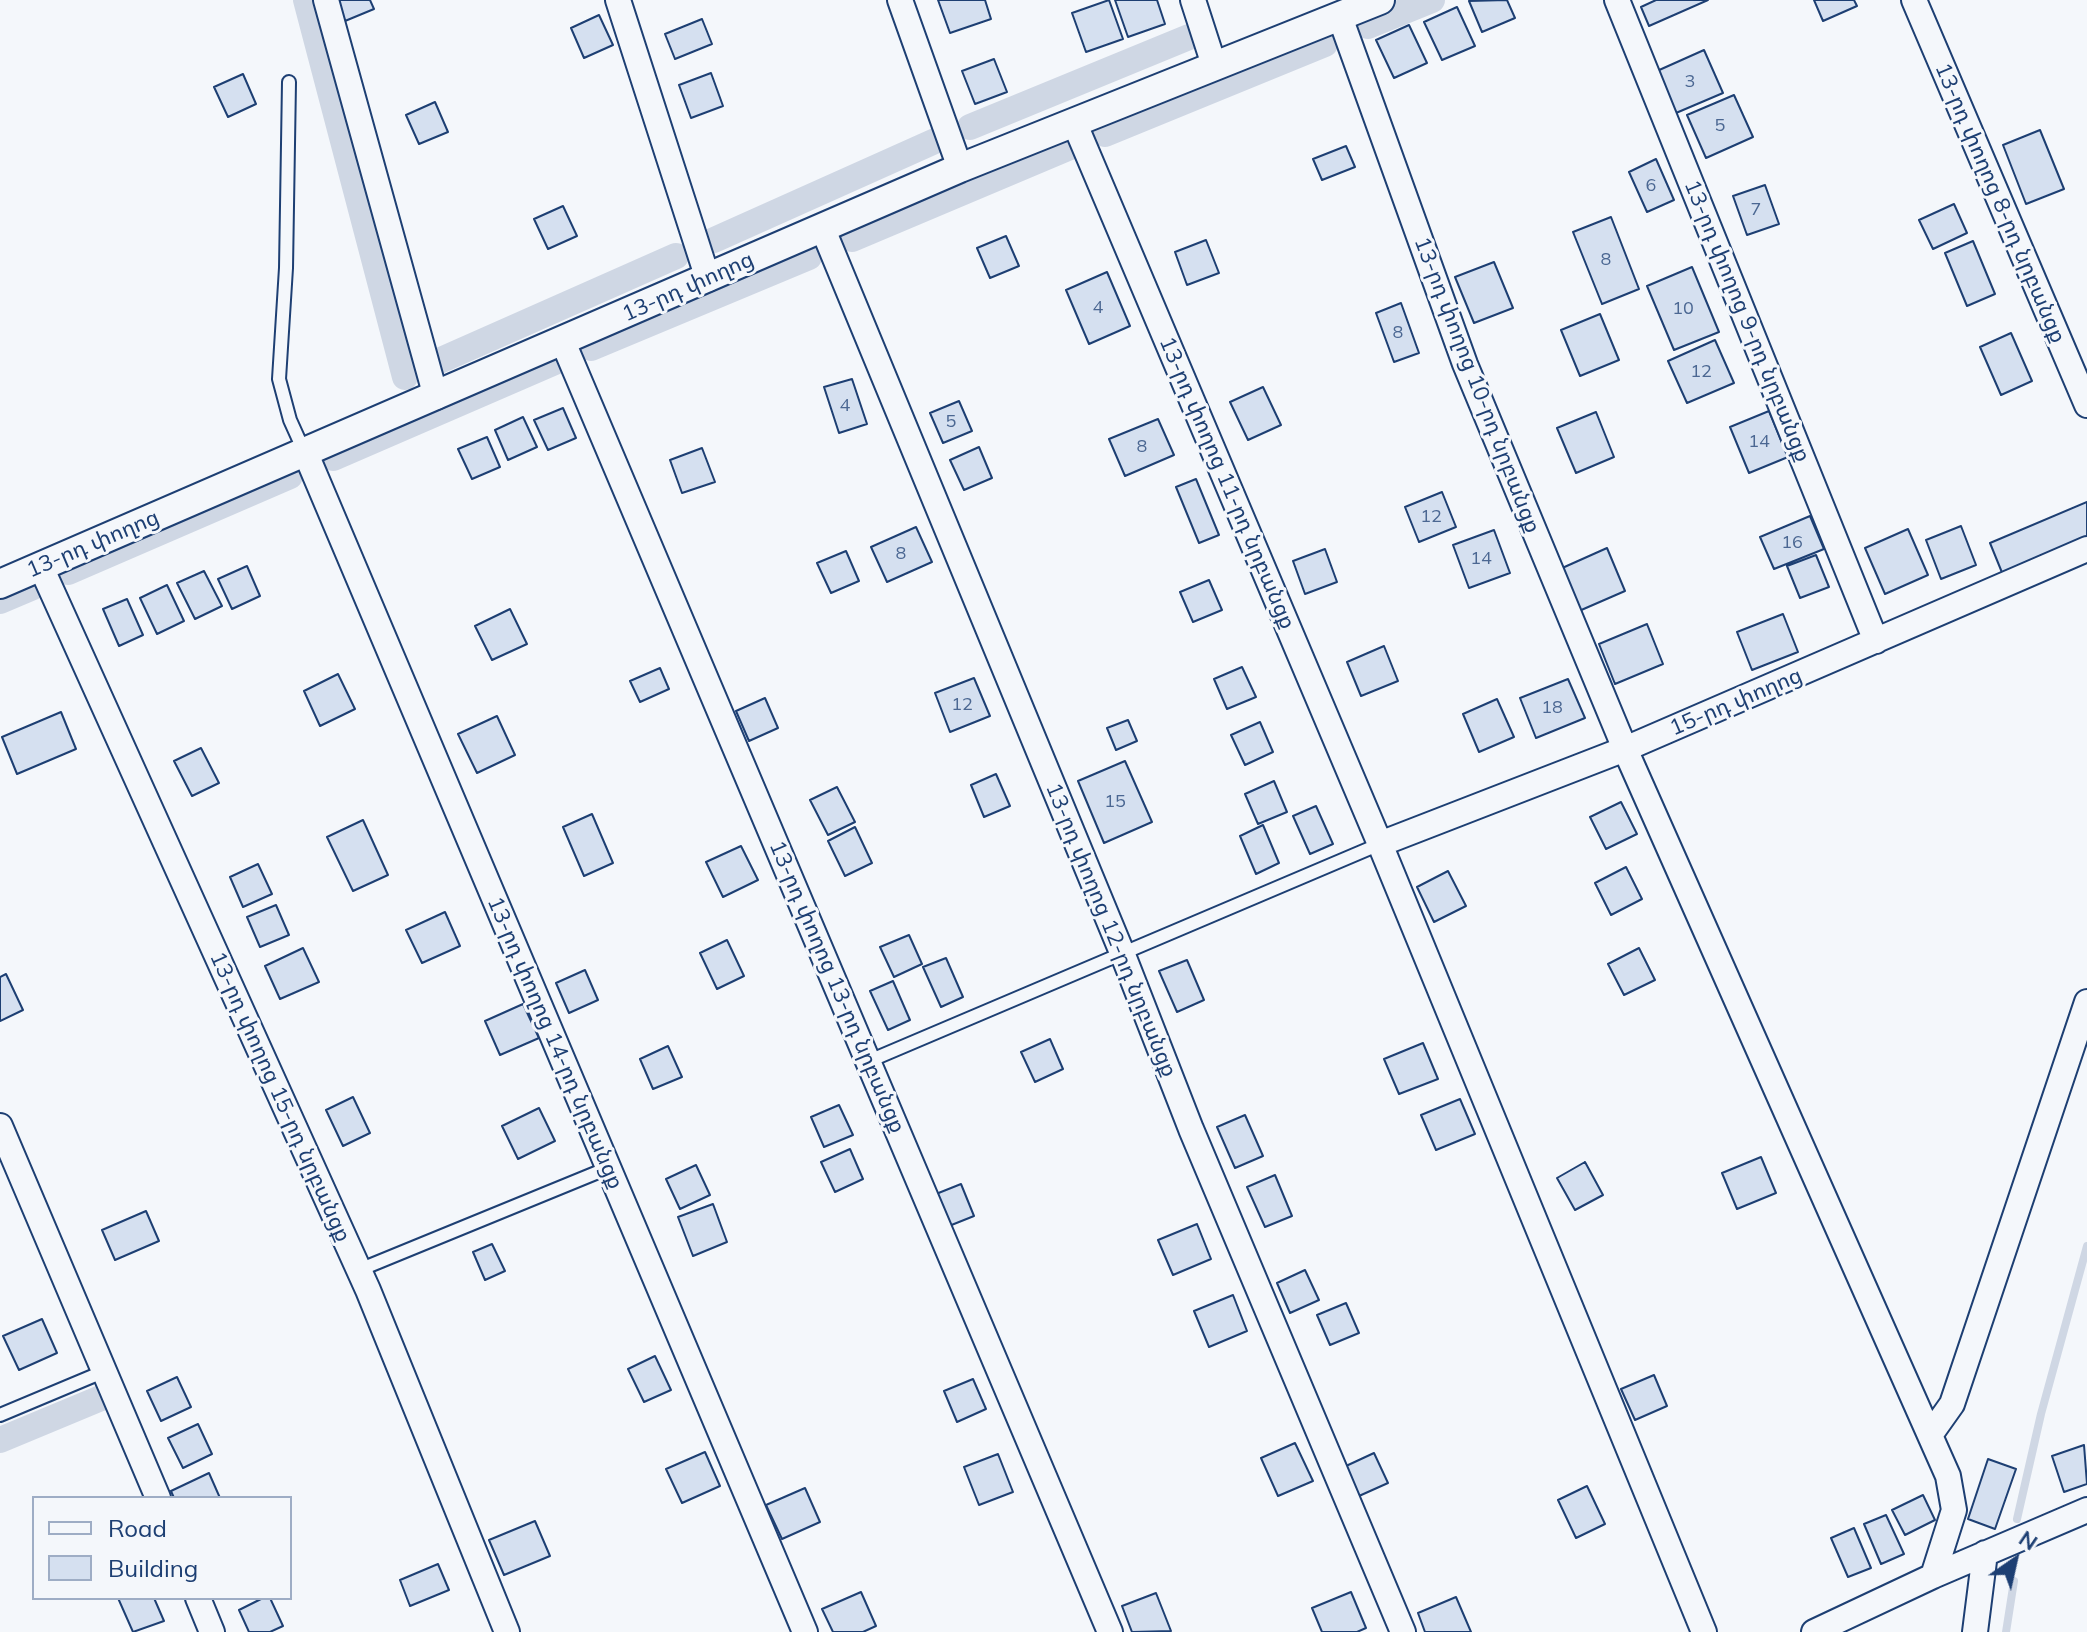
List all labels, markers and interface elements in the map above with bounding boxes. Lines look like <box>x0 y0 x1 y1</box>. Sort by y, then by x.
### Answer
street label: 13-րդ փողոց 8-րդ նրբանցք <box>1929 59 2071 347</box>
house number: 3 <box>1685 71 1695 93</box>
house number: 5 <box>1715 115 1725 137</box>
house number: 6 <box>1646 175 1656 197</box>
street label: 13-րդ փողոց 9-րդ նրբանցք <box>1678 176 1816 466</box>
house number: 7 <box>1751 199 1761 221</box>
street label: 13-րդ փողոց 10-րդ նրբանցք <box>1408 233 1546 537</box>
street label: 13-րդ փողոց <box>618 246 758 328</box>
house number: 8 <box>1601 249 1611 271</box>
house number: 4 <box>1093 297 1103 319</box>
house number: 10 <box>1672 298 1694 320</box>
house number: 8 <box>1393 322 1403 344</box>
street label: 13-րդ փողոց 11-րդ նրբանցք <box>1153 333 1301 633</box>
house number: 12 <box>1690 361 1712 383</box>
house number: 4 <box>840 395 850 417</box>
house number: 5 <box>946 411 956 433</box>
house number: 14 <box>1748 431 1770 453</box>
house number: 8 <box>1137 436 1147 458</box>
street label: 13-րդ փողոց <box>23 504 163 584</box>
house number: 12 <box>1420 506 1442 528</box>
house number: 16 <box>1781 532 1803 554</box>
house number: 8 <box>896 543 906 565</box>
house number: 14 <box>1470 548 1492 570</box>
street label: 15-րդ փողոց <box>1666 662 1806 742</box>
house number: 12 <box>951 694 973 716</box>
house number: 18 <box>1541 697 1563 719</box>
street label: 13-րդ փողոց 12-րդ նրբանցք <box>1040 779 1182 1081</box>
house number: 15 <box>1104 791 1126 813</box>
street label: 13-րդ փողոց 13-րդ նրբանցք <box>763 837 911 1137</box>
street label: 13-րդ փողոց 14-րդ նրբանցք <box>481 893 629 1193</box>
street label: 13-րդ փողոց 15-րդ նրբանցք <box>204 948 356 1246</box>
legend <box>32 1496 292 1600</box>
text: Road <box>108 1513 167 1543</box>
north arrow <box>1975 1520 2055 1600</box>
text: N <box>2014 1524 2043 1556</box>
text: Building <box>108 1553 198 1583</box>

